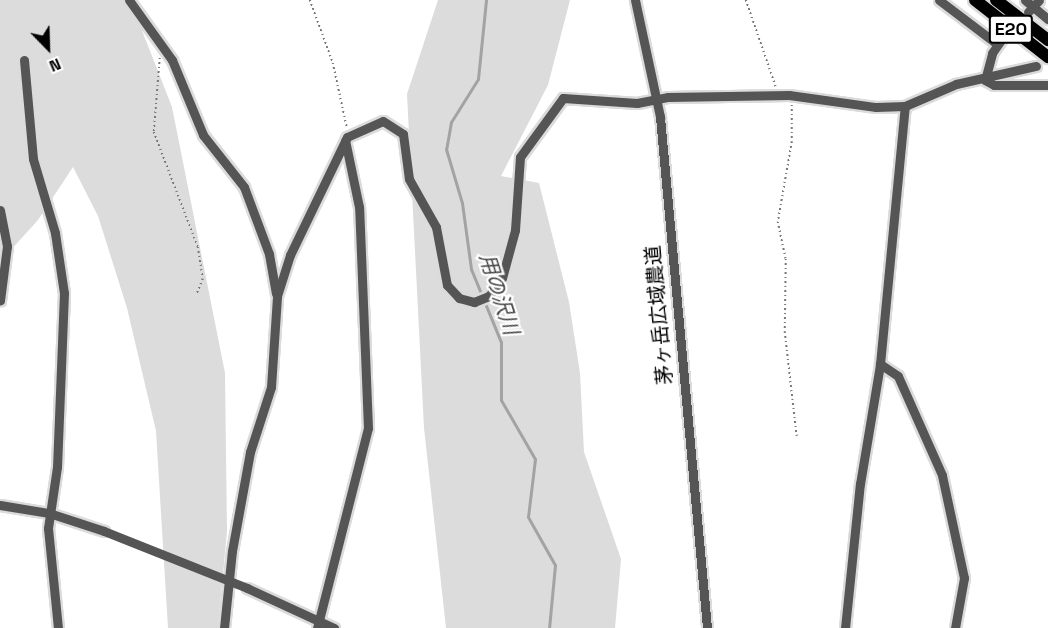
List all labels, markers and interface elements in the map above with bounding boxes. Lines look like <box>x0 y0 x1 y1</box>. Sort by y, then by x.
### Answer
road number: E20 <box>988 14 1034 44</box>
north arrow <box>18 18 78 78</box>
text: N <box>46 53 64 77</box>
street label: 茅ヶ岳広域農道 <box>641 244 677 386</box>
water label: 用の沢川 <box>474 250 524 338</box>

